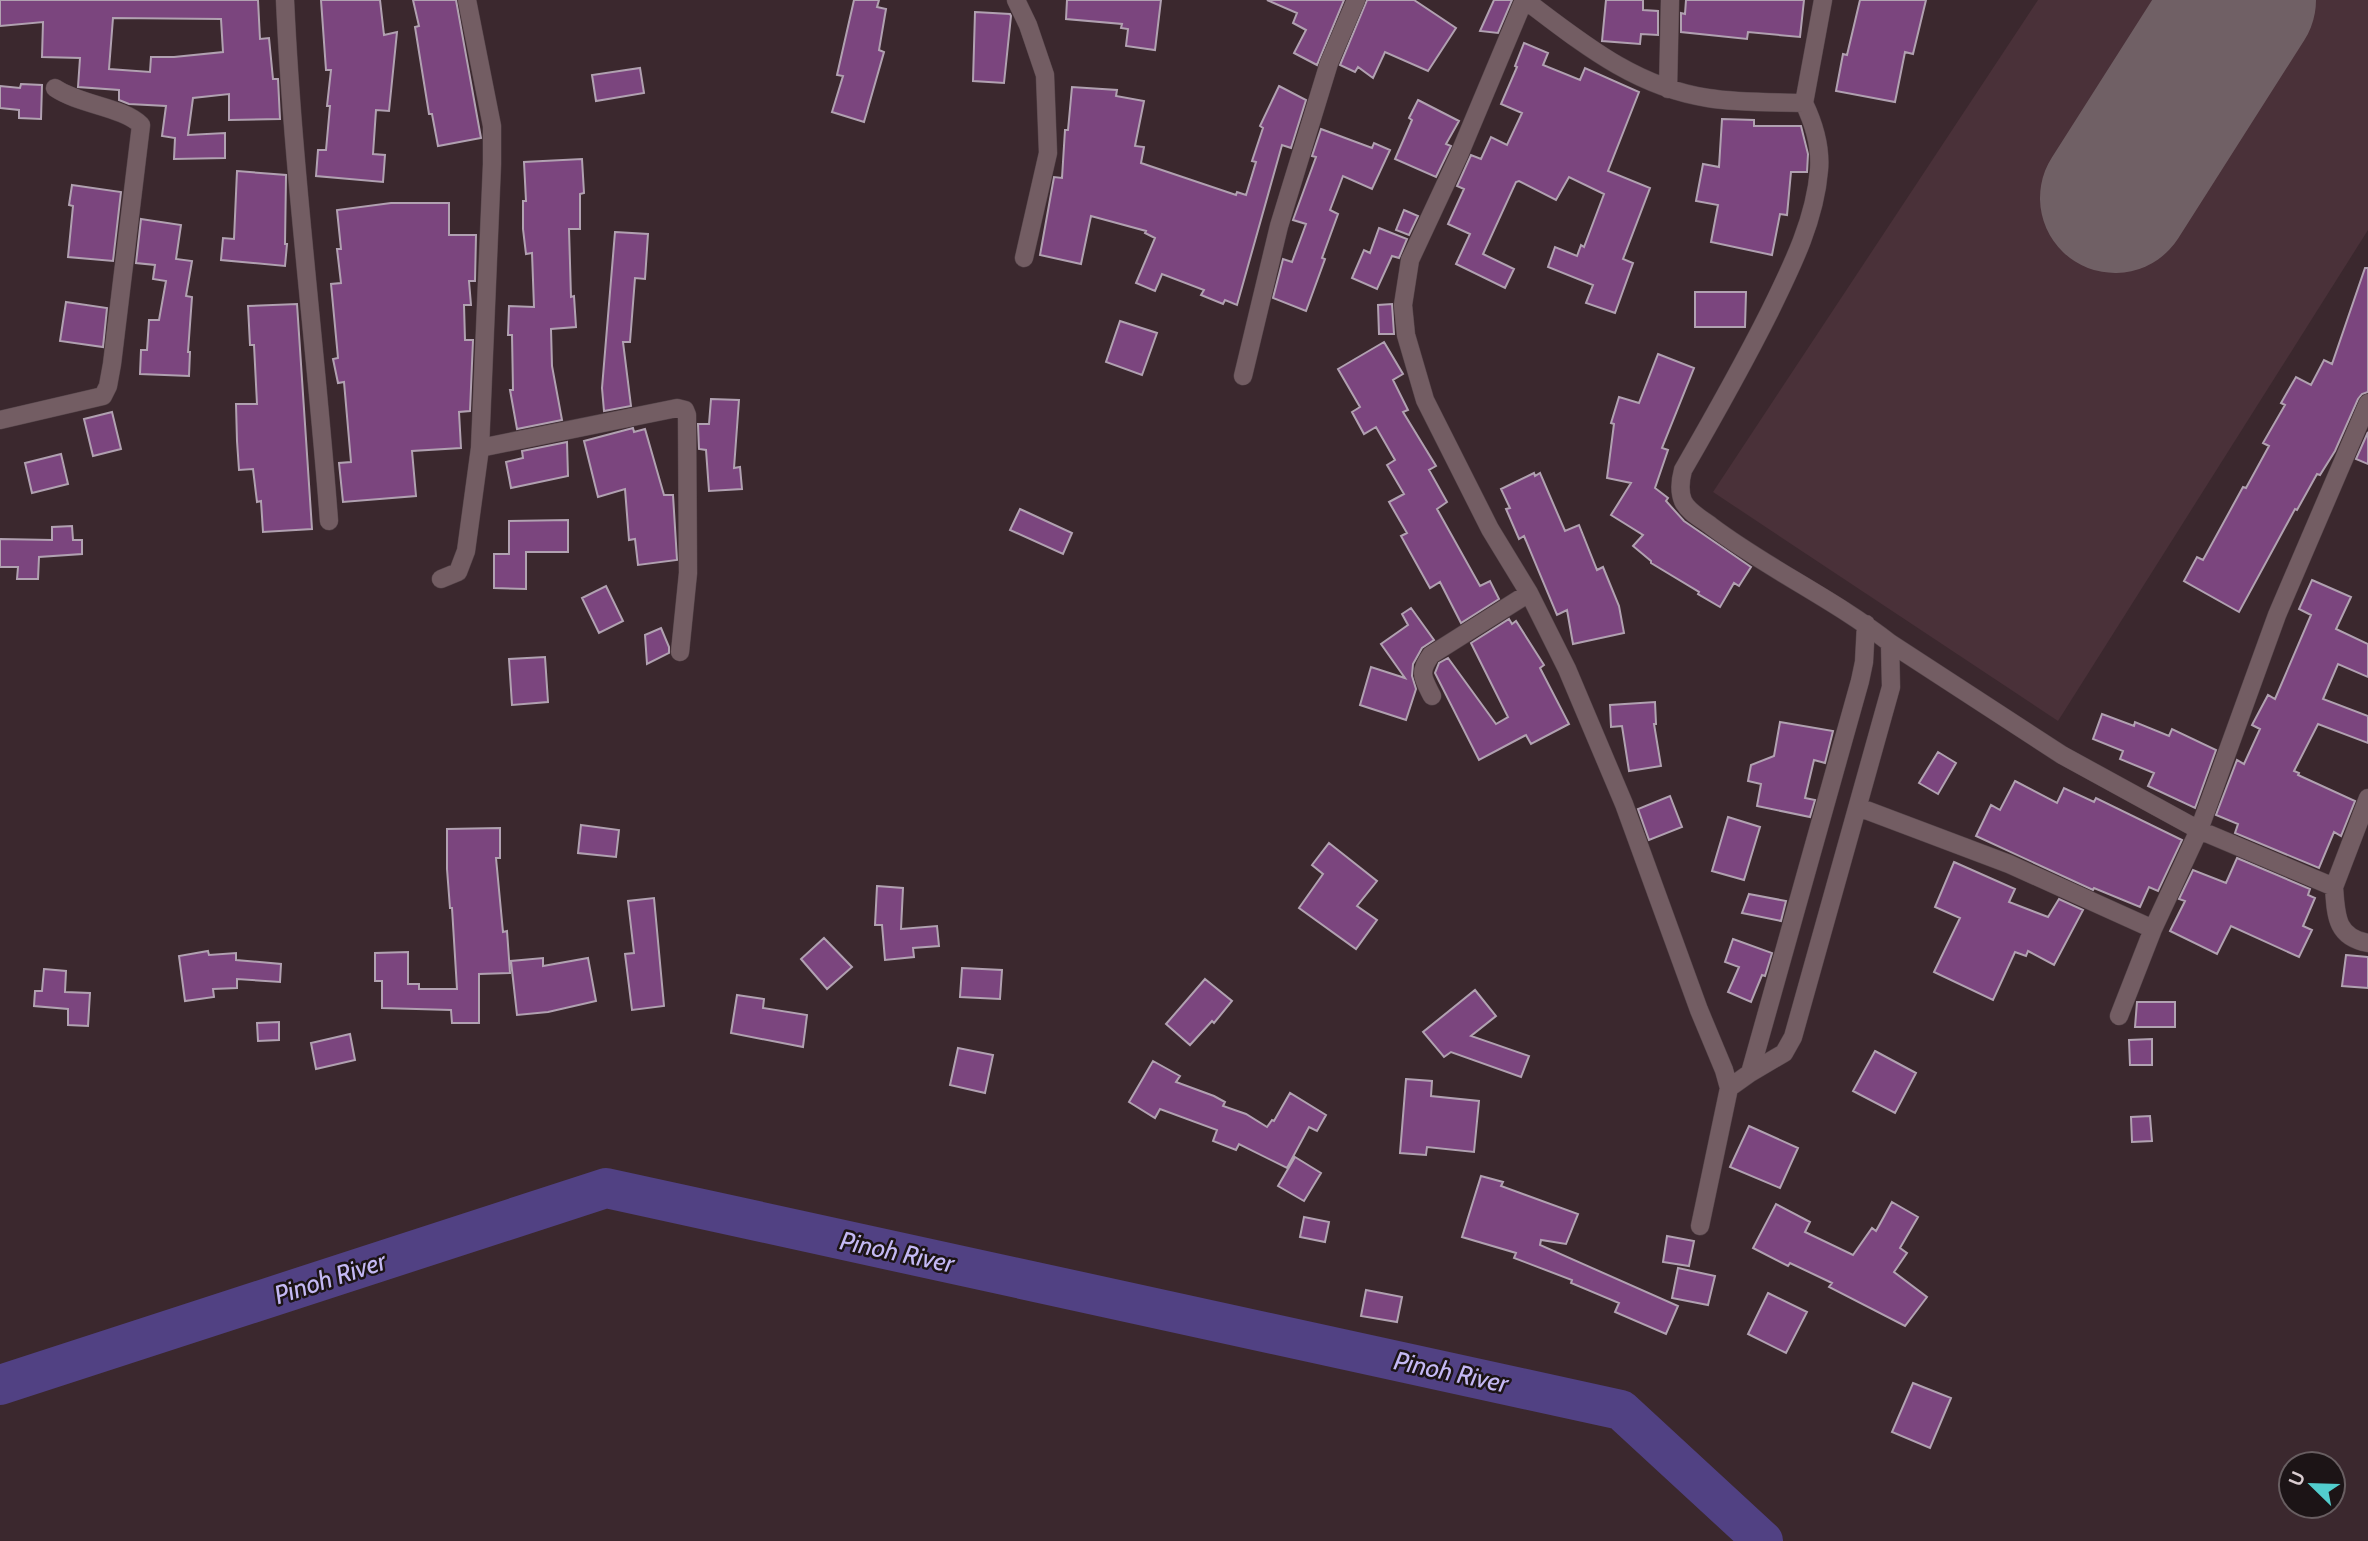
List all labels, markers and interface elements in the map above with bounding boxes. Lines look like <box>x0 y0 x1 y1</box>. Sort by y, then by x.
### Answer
water label: Pinoh River <box>837 1224 958 1280</box>
water label: Pinoh River <box>270 1245 391 1311</box>
water label: Pinoh River <box>1391 1344 1512 1400</box>
north arrow <box>2277 1450 2347 1520</box>
text: U <box>2284 1468 2310 1489</box>

